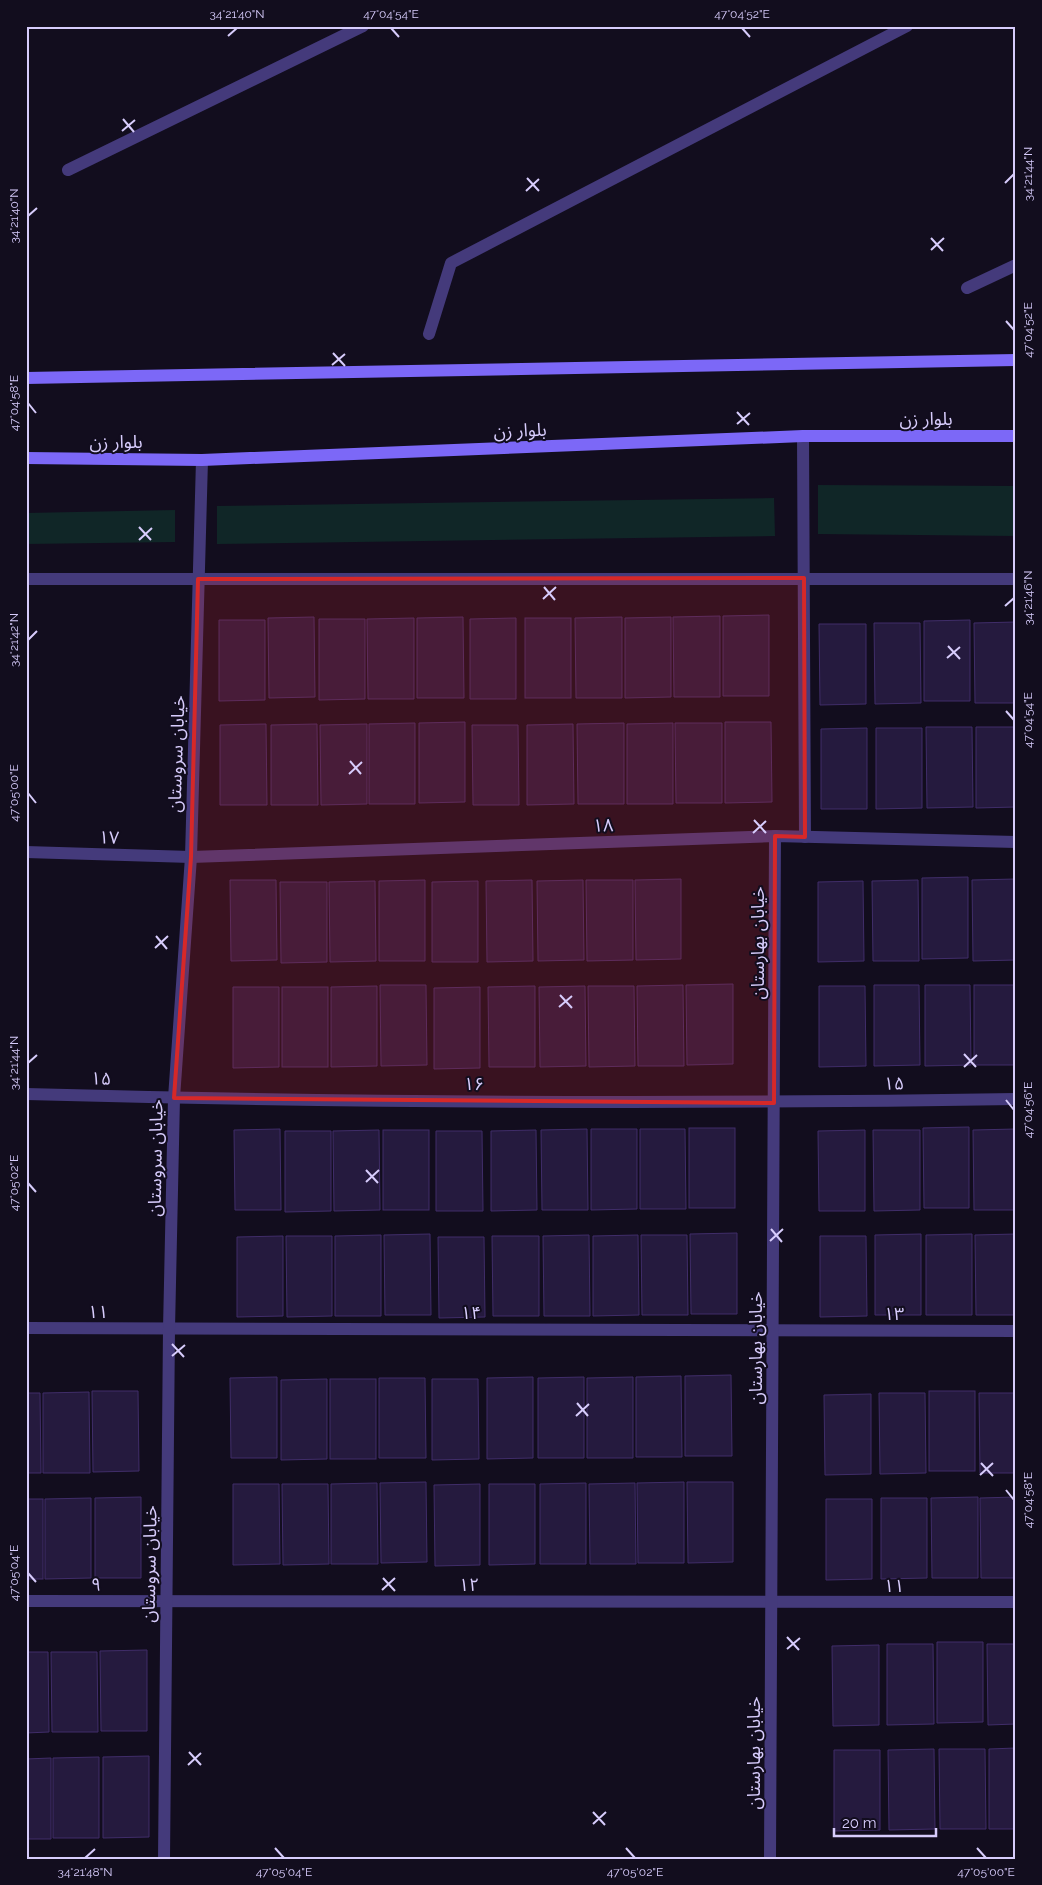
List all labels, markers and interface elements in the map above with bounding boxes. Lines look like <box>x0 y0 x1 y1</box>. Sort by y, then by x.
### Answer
text: 34°21'40"N <box>209 7 265 21</box>
text: 47°04'54"E <box>363 7 419 21</box>
text: 47°04'52"E <box>714 7 770 21</box>
text: 34°21'44"N <box>1021 147 1035 201</box>
text: 34°21'40"N <box>7 188 21 244</box>
text: 47°04'52"E <box>1021 302 1035 358</box>
text: 47°04'58"E <box>7 375 21 431</box>
street label: بلوار زن <box>899 408 953 430</box>
street label: بلوار زن <box>493 419 547 442</box>
street label: بلوار زن <box>89 431 143 453</box>
text: 34°21'46"N <box>1021 570 1035 626</box>
text: 34°21'42"N <box>7 613 21 667</box>
text: 47°04'54"E <box>1021 692 1035 748</box>
street label: خیابان سروستان <box>163 695 190 813</box>
text: 47°05'00"E <box>7 764 21 822</box>
street label: ۱۸ <box>592 814 614 836</box>
street label: ۱۷ <box>98 826 120 848</box>
street label: خیابان بهارستان <box>747 886 769 1000</box>
text: 34°21'44"N <box>7 1036 21 1090</box>
street label: ۱۵ <box>90 1067 112 1089</box>
street label: ۱۵ <box>884 1072 904 1094</box>
street label: ۱۶ <box>464 1073 484 1094</box>
text: 47°04'56"E <box>1021 1082 1035 1138</box>
street label: خیابان سروستان <box>143 1099 168 1217</box>
text: 47°05'02"E <box>7 1155 21 1211</box>
street label: خیابان بهارستان <box>745 1291 767 1405</box>
street label: ۱۱ <box>88 1301 108 1322</box>
street label: ۱۴ <box>461 1302 481 1323</box>
street label: ۱۳ <box>884 1303 904 1324</box>
text: 47°04'58"E <box>1021 1472 1035 1528</box>
street label: خیابان سروستان <box>137 1505 162 1623</box>
text: 47°05'04"E <box>7 1545 21 1601</box>
street label: ۹ <box>91 1573 101 1595</box>
street label: ۱۲ <box>459 1574 479 1595</box>
street label: ۱۱ <box>884 1575 904 1596</box>
street label: خیابان بهارستان <box>743 1696 765 1810</box>
scale bar <box>834 1805 937 1837</box>
text: 20 m <box>842 1814 877 1832</box>
text: 34°21'48"N <box>57 1865 113 1879</box>
text: 47°05'04"E <box>256 1865 312 1879</box>
text: 47°05'02"E <box>607 1865 663 1879</box>
text: 47°05'00"E <box>957 1865 1015 1879</box>

